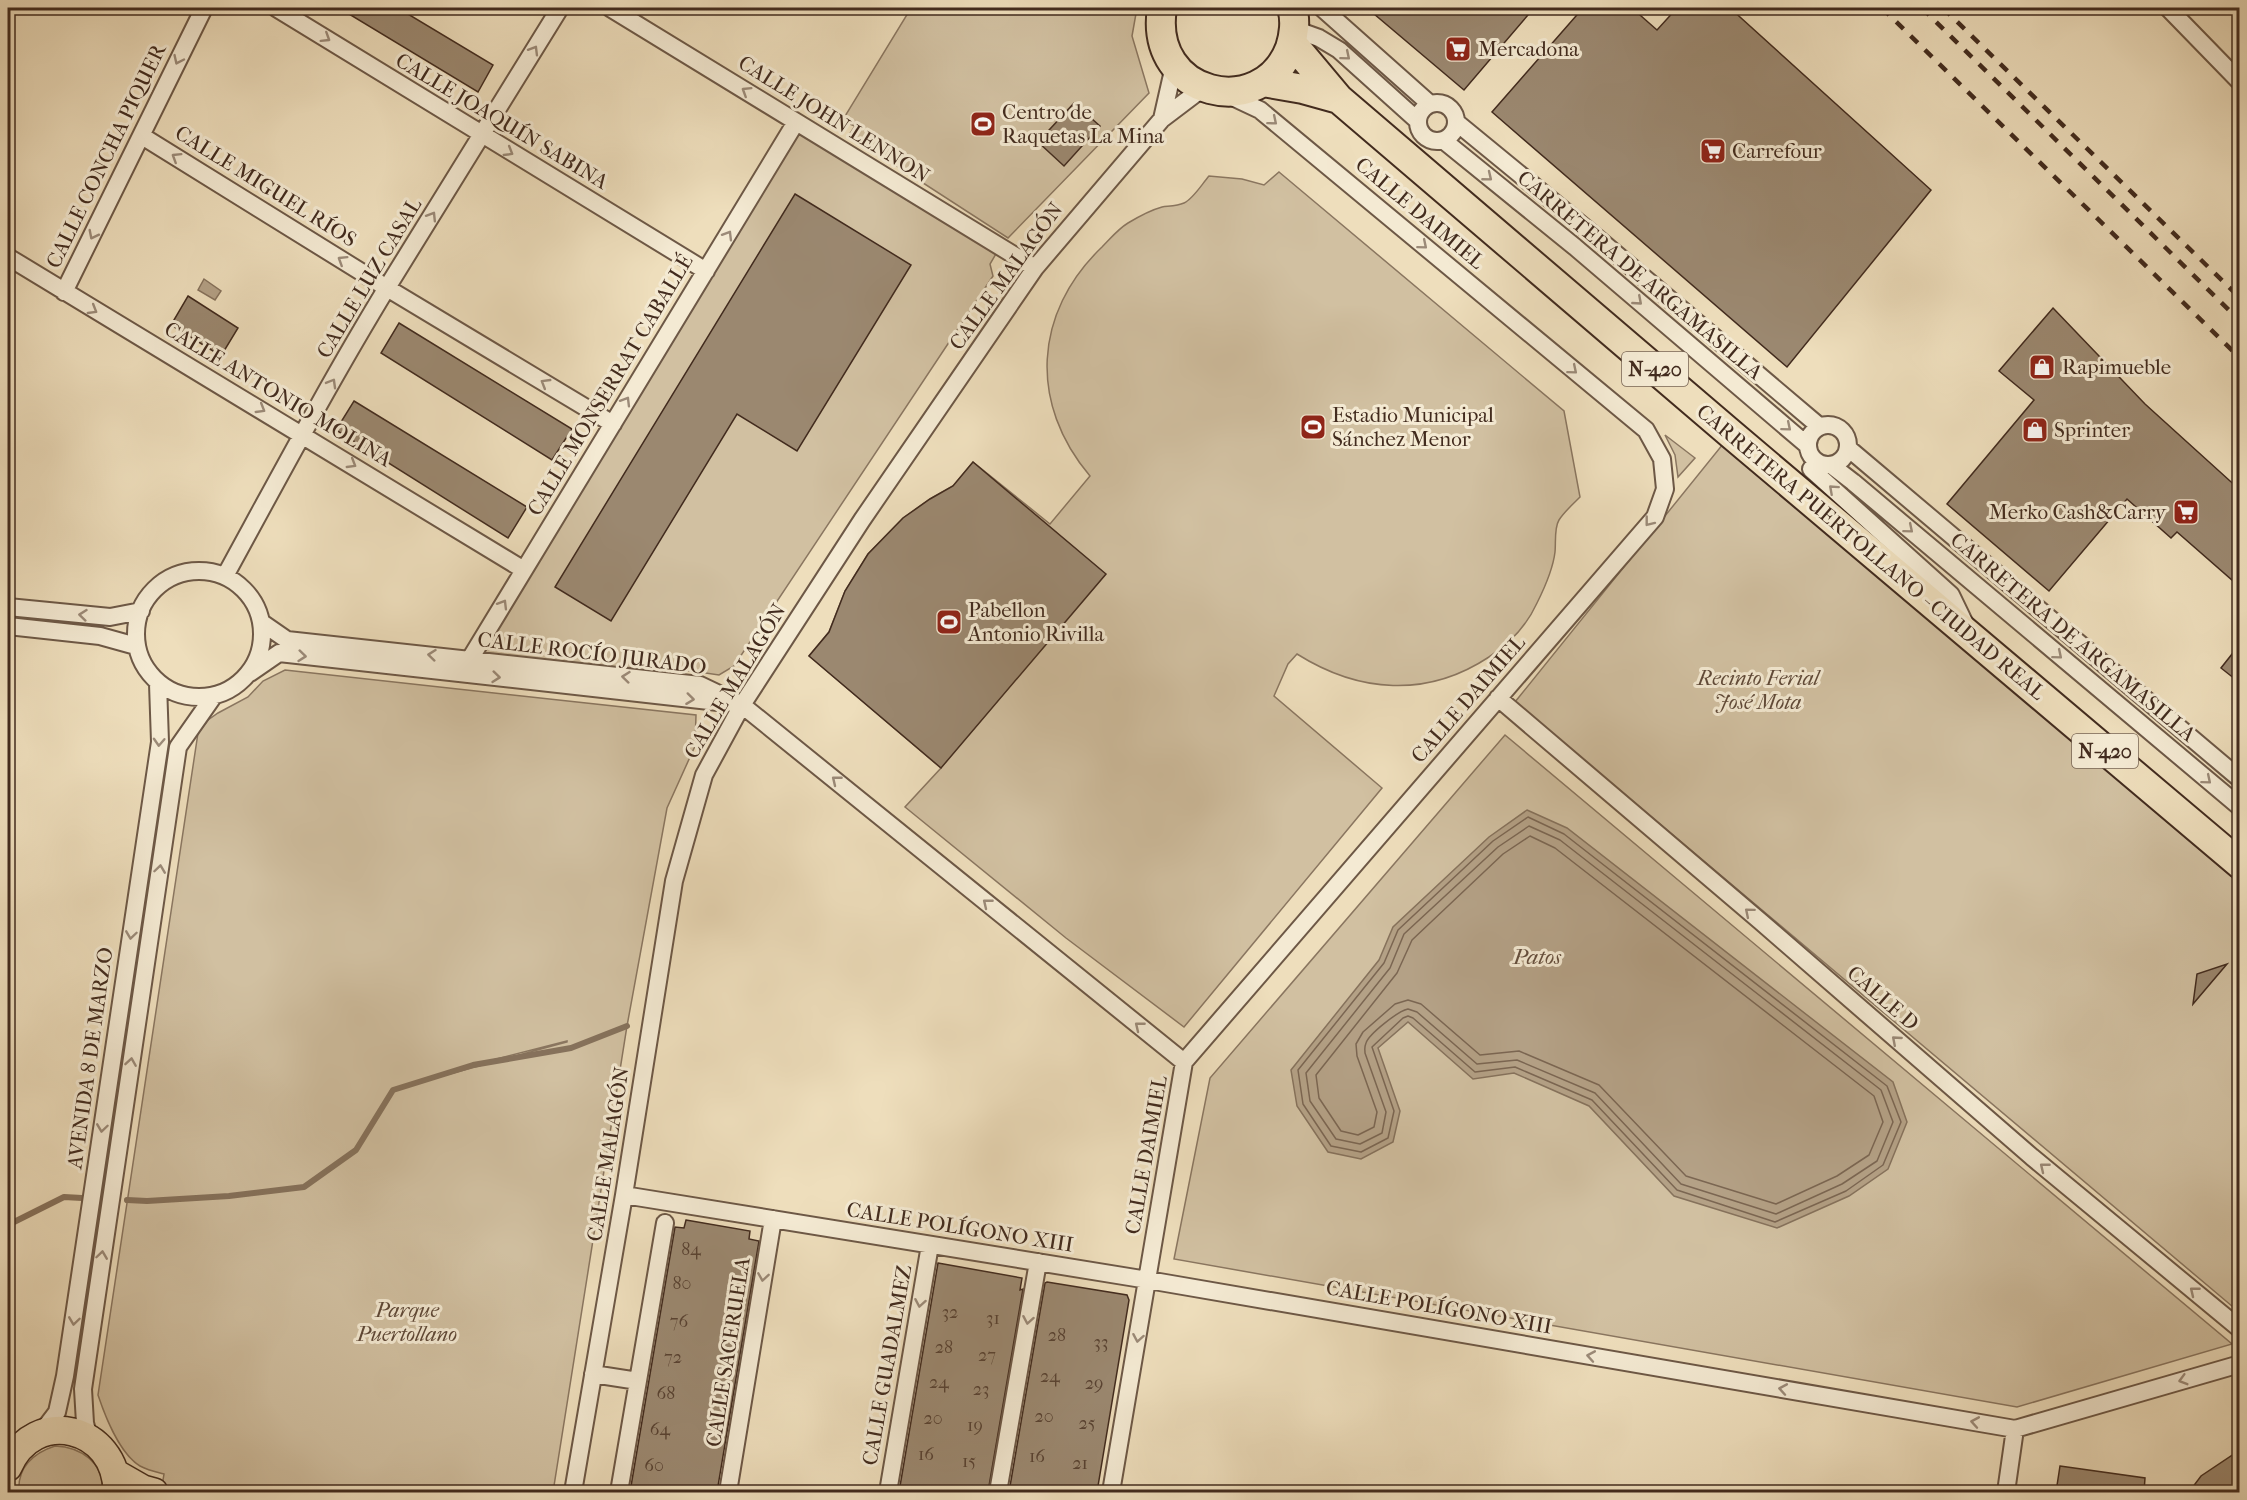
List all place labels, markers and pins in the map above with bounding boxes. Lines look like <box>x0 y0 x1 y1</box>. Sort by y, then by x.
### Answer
supermarket icon: Mercadona <box>1443 34 1473 64</box>
place label: Mercadona <box>1478 37 1579 61</box>
place label: Centro de Raquetas La Mina <box>1002 100 1164 148</box>
sports icon: Centro de Raquetas La Mina <box>968 109 998 139</box>
supermarket icon: Carrefour <box>1698 136 1728 166</box>
place label: Carrefour <box>1732 139 1822 163</box>
shop icon: Rapimueble <box>2027 352 2057 382</box>
place label: Rapimueble <box>2062 355 2171 379</box>
place label: Estadio Municipal Sánchez Menor <box>1332 403 1494 451</box>
sports icon: Estadio Municipal Sánchez Menor <box>1298 412 1328 442</box>
shop icon: Sprinter <box>2020 415 2050 445</box>
place label: Sprinter <box>2054 418 2130 442</box>
supermarket icon: Merko Cash&Carry <box>2171 497 2201 527</box>
place label: Merko Cash&Carry <box>1989 500 2167 524</box>
place label: Pabellon Antonio Rivilla <box>967 598 1104 646</box>
sports icon: Pabellon Antonio Rivilla <box>934 607 964 637</box>

